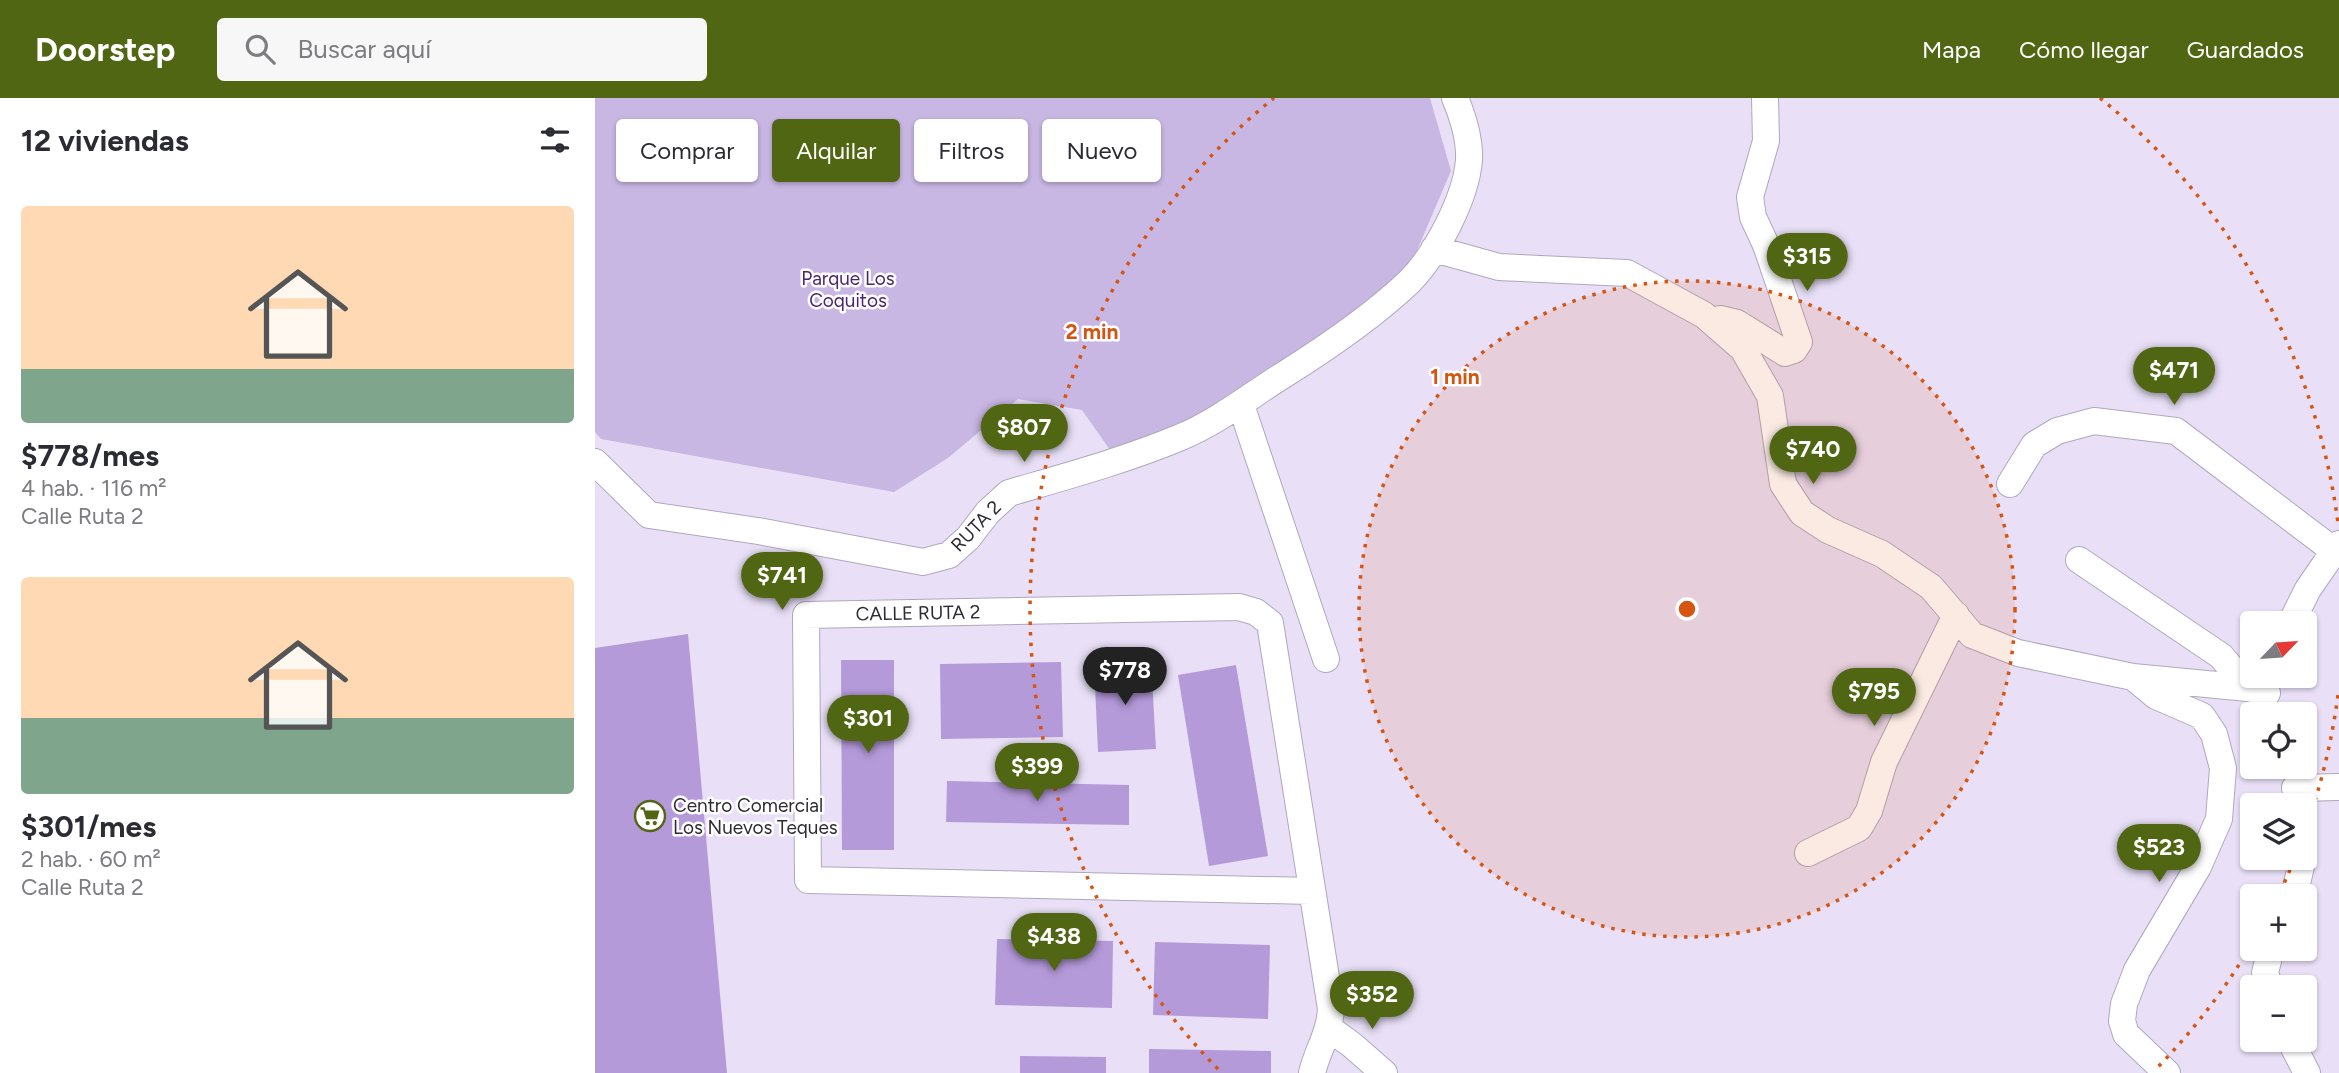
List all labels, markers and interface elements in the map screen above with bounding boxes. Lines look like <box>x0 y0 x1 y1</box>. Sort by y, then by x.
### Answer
search box <box>217 18 707 81</box>
text: Doorstep <box>35 30 175 69</box>
icon: search <box>241 30 279 68</box>
text: Buscar aquí <box>297 33 431 65</box>
text: Mapa <box>1922 35 1981 64</box>
text: Cómo llegar <box>2019 35 2149 64</box>
text: Guardados <box>2187 35 2304 64</box>
chip: Comprar <box>616 119 758 182</box>
chip: Alquilar <box>772 119 900 182</box>
chip: Filtros <box>914 119 1028 182</box>
chip: Nuevo <box>1042 119 1161 182</box>
icon: filters <box>536 121 574 159</box>
text: 12 viviendas <box>21 122 189 159</box>
pin: $315 <box>1766 234 1848 293</box>
text: $315 <box>1783 242 1831 270</box>
icon: home <box>235 251 361 377</box>
park label: Parque Los Coquitos <box>801 267 895 312</box>
text: 2 min <box>1066 319 1118 344</box>
pin: $471 <box>2133 348 2215 407</box>
text: $471 <box>2149 356 2199 384</box>
text: 1 min <box>1430 364 1480 389</box>
pin: $807 <box>983 404 1065 464</box>
text: $807 <box>997 413 1051 441</box>
pin: $740 <box>1772 426 1854 486</box>
text: $740 <box>1786 435 1841 463</box>
text: $778/mes <box>21 437 159 474</box>
text: 4 hab. · 116 m² <box>21 474 167 502</box>
street label: RUTA 2 <box>946 496 1006 556</box>
text: Calle Ruta 2 <box>21 502 144 530</box>
pin: $741 <box>741 552 823 612</box>
text: $741 <box>757 561 807 589</box>
centre of rings <box>1675 597 1699 621</box>
street label: CALLE RUTA 2 <box>855 600 981 626</box>
north arrow <box>2240 611 2317 688</box>
map controls <box>2240 611 2317 1052</box>
icon: home <box>235 622 361 748</box>
pin: $778 <box>1084 648 1166 707</box>
text: $778 <box>1099 656 1151 684</box>
pin: $795 <box>1833 668 1915 728</box>
text: $795 <box>1848 677 1900 705</box>
pin: $301 <box>827 696 909 755</box>
button: locate <box>2240 702 2317 779</box>
text: $301 <box>843 704 893 732</box>
pin: $399 <box>996 744 1078 803</box>
text: $399 <box>1011 752 1063 780</box>
button: layers <box>2240 793 2317 870</box>
place label: Centro Comercial Los Nuevos Teques <box>673 794 838 839</box>
supermarket icon: Centro Comercial Los Nuevos Teques <box>633 799 667 833</box>
text: $301/mes <box>21 808 156 845</box>
pin: $523 <box>2118 824 2200 884</box>
text: $523 <box>2133 833 2185 861</box>
text: 2 hab. · 60 m² <box>21 845 161 873</box>
text: Calle Ruta 2 <box>21 873 144 901</box>
button: + <box>2240 884 2317 961</box>
pin: $438 <box>1013 914 1095 973</box>
text: $438 <box>1027 922 1081 950</box>
pin: $352 <box>1331 972 1413 1031</box>
button: − <box>2240 975 2317 1052</box>
text: $352 <box>1346 980 1398 1008</box>

